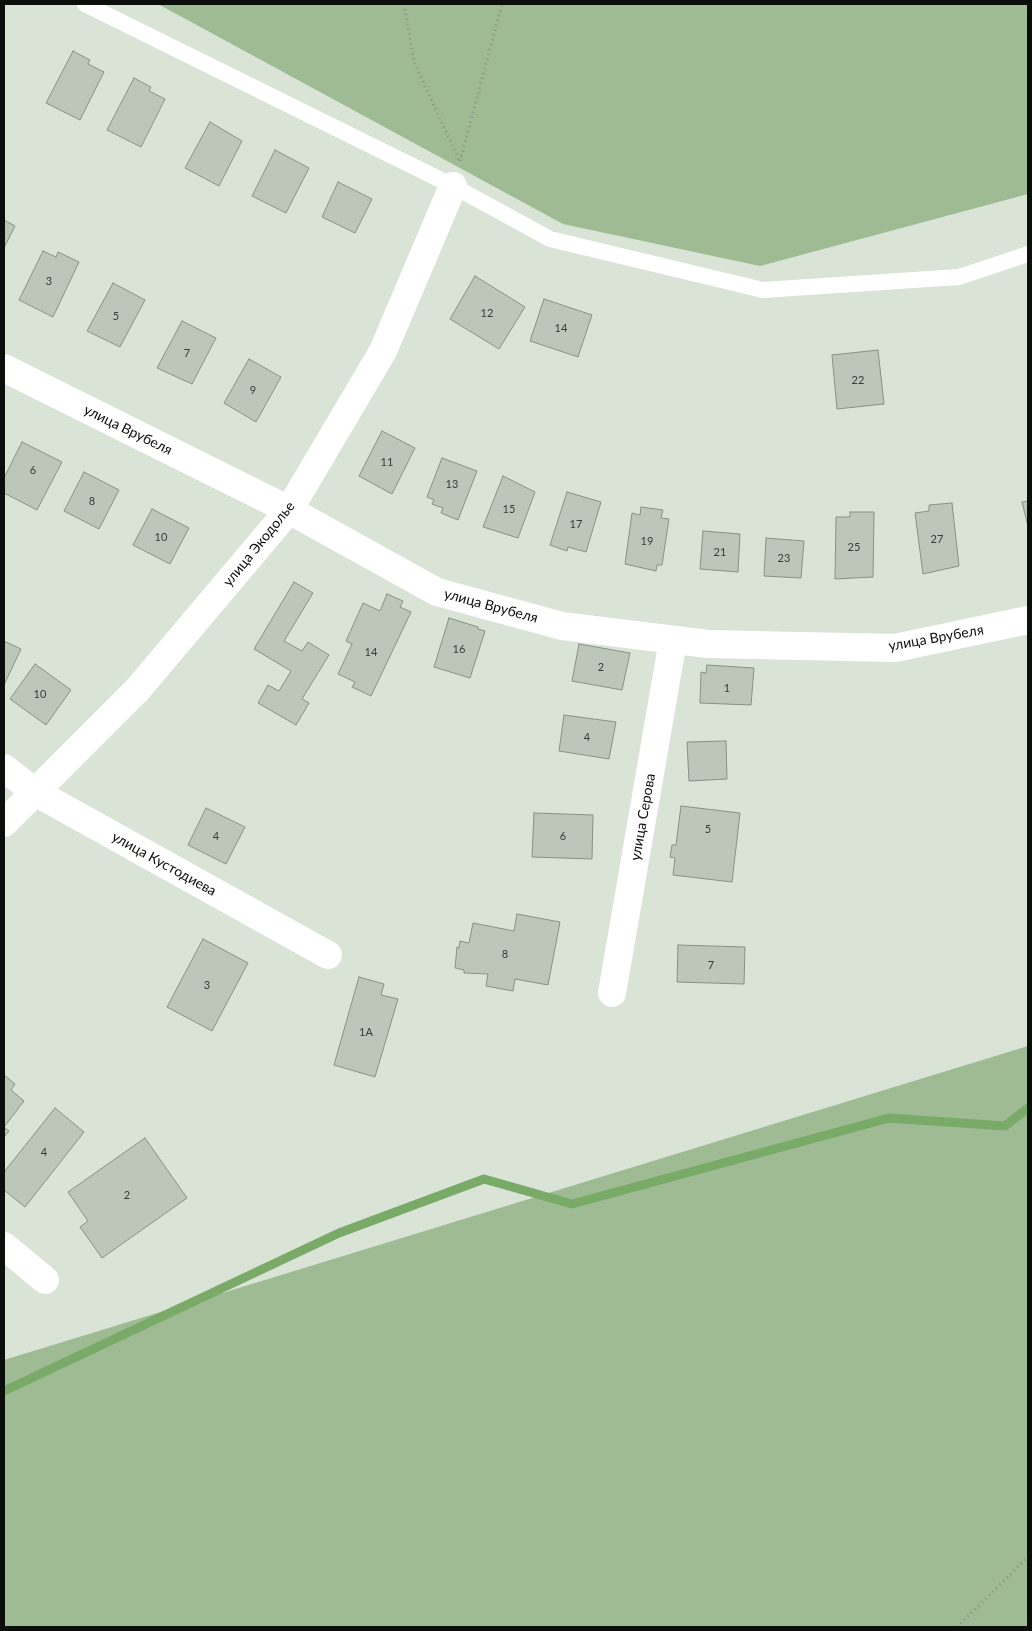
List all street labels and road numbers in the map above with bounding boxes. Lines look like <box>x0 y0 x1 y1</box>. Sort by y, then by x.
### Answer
street label: улица Врубеля <box>81 401 175 459</box>
street label: улица Экодолье <box>220 498 298 590</box>
street label: улица Врубеля <box>442 585 540 627</box>
street label: улица Врубеля <box>887 621 985 655</box>
street label: улица Серова <box>627 772 659 862</box>
street label: улица Кустодиева <box>109 828 219 900</box>

